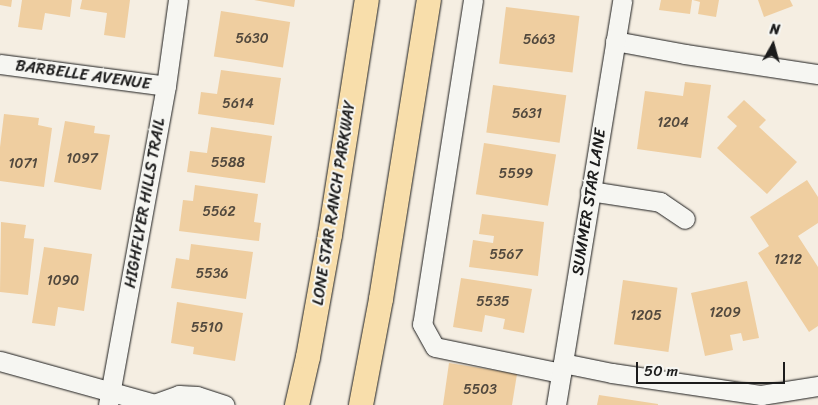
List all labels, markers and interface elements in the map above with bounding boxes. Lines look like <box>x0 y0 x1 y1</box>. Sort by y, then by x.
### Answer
text: N <box>769 17 781 43</box>
north arrow <box>748 20 798 70</box>
house number: 5630 <box>235 31 269 47</box>
house number: 5663 <box>523 32 555 48</box>
street label: BARBELLE AVENUE <box>14 56 152 94</box>
house number: 5614 <box>222 96 254 112</box>
street label: LONE STAR RANCH PARKWAY <box>308 99 360 307</box>
house number: 5631 <box>512 106 542 122</box>
street label: HIGHFLYER HILLS TRAIL <box>120 115 170 291</box>
house number: 1204 <box>657 115 689 131</box>
street label: SUMMER STAR LANE <box>568 127 610 277</box>
house number: 1097 <box>66 151 98 167</box>
house number: 5588 <box>211 155 245 171</box>
house number: 1071 <box>9 156 37 172</box>
house number: 5599 <box>499 166 533 182</box>
house number: 5562 <box>202 204 236 220</box>
house number: 5567 <box>489 247 523 263</box>
house number: 1212 <box>774 252 802 268</box>
house number: 5536 <box>196 266 228 282</box>
house number: 1090 <box>47 273 79 289</box>
house number: 5535 <box>476 294 510 310</box>
house number: 1209 <box>709 305 741 321</box>
house number: 1205 <box>630 308 662 324</box>
house number: 5510 <box>191 320 223 336</box>
scale bar <box>638 352 787 384</box>
text: 50 m <box>644 358 678 384</box>
house number: 5503 <box>463 382 497 398</box>

